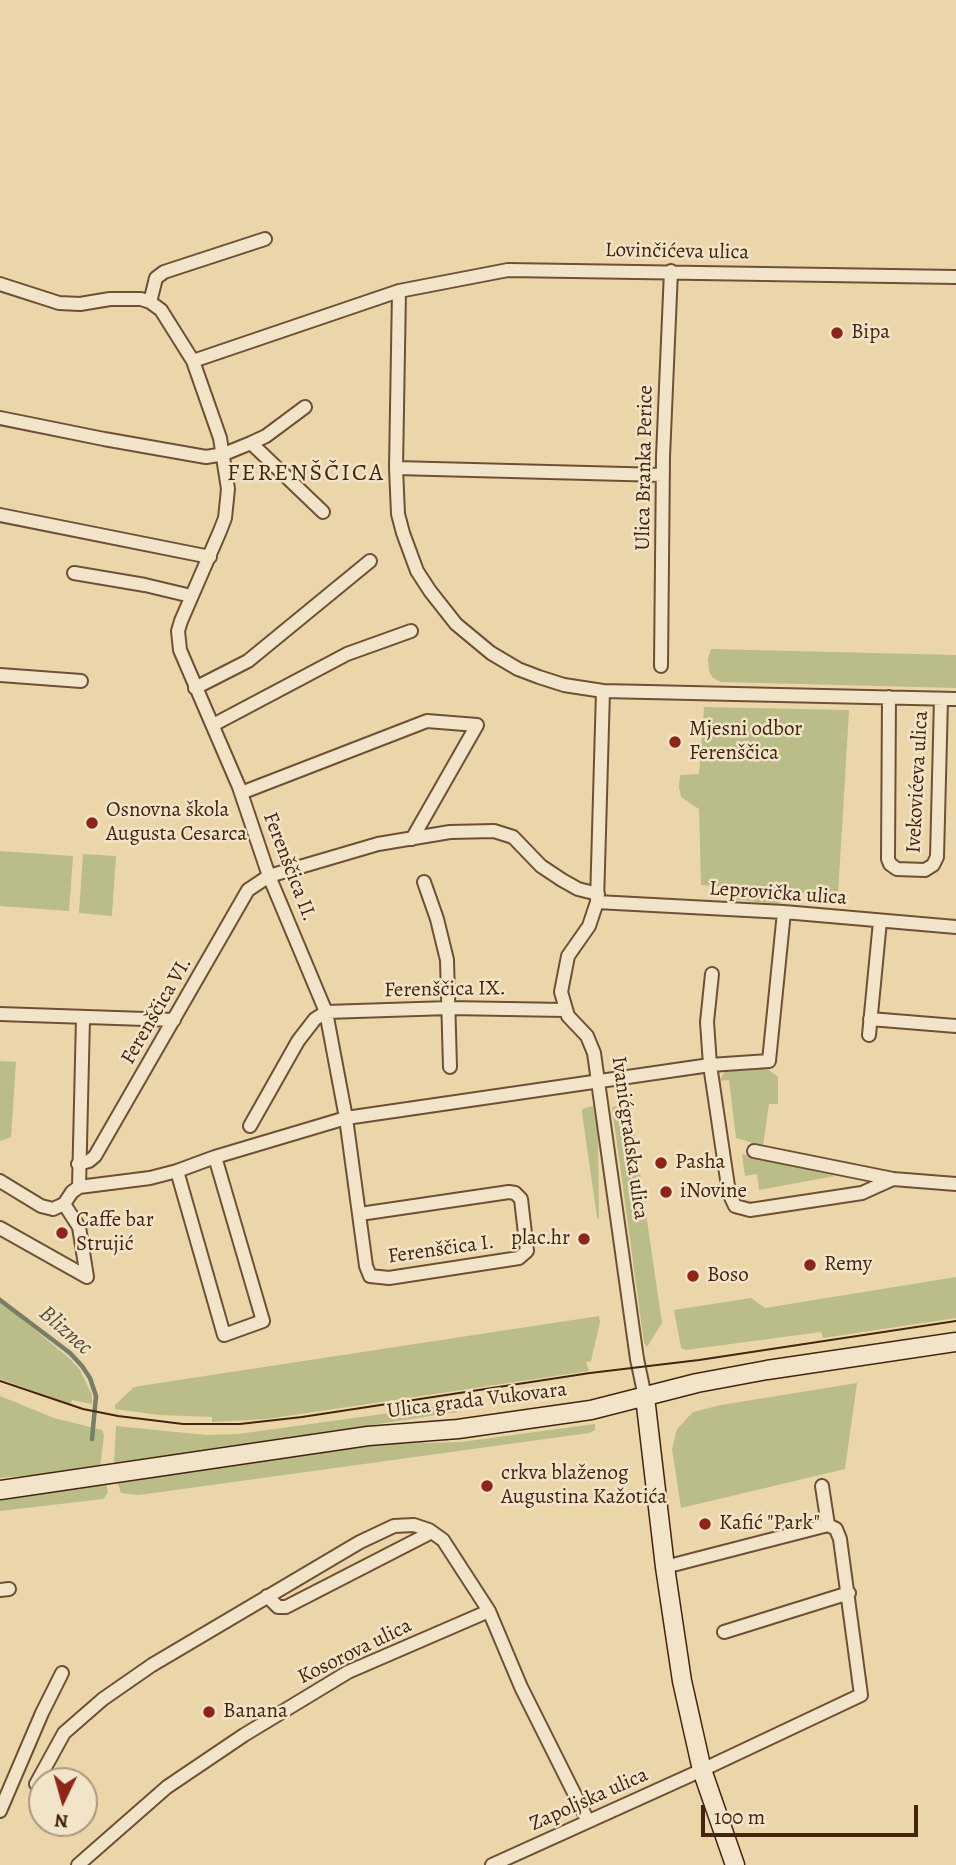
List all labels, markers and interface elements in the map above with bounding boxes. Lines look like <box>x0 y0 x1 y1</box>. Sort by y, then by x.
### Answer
street label: Lovinčićeva ulica <box>605 238 749 266</box>
place label: Bipa <box>851 320 890 346</box>
marker: Bipa <box>829 325 845 341</box>
street label: Ulica Branka Perice <box>631 385 659 551</box>
district label: FERENŠČICA <box>228 460 384 488</box>
street label: Ivekovićeva ulica <box>902 710 934 854</box>
place label: Mjesni odbor Ferenščica <box>689 717 802 767</box>
marker: Mjesni odbor Ferenščica <box>667 734 683 750</box>
place label: Osnovna škola Augusta Cesarca <box>106 798 247 848</box>
street label: Ferenščica II. <box>257 809 321 925</box>
marker: Osnovna škola Augusta Cesarca <box>84 815 100 831</box>
street label: Leprovička ulica <box>708 877 848 911</box>
street label: Ferenščica VI. <box>116 953 198 1069</box>
street label: Ferenščica IX. <box>384 976 506 1004</box>
street label: Ivanićgradska ulica <box>605 1055 653 1221</box>
place label: Pasha <box>675 1150 725 1176</box>
marker: Pasha <box>653 1155 669 1171</box>
place label: iNovine <box>680 1179 747 1205</box>
marker: iNovine <box>658 1184 674 1200</box>
place label: Caffe bar Strujić <box>76 1208 154 1258</box>
marker: Caffe bar Strujić <box>54 1225 70 1241</box>
place label: plac.hr <box>511 1226 570 1252</box>
street label: Ferenščica I. <box>386 1230 496 1270</box>
marker: plac.hr <box>576 1231 592 1247</box>
place label: Remy <box>824 1252 872 1278</box>
marker: Remy <box>802 1257 818 1273</box>
place label: Boso <box>707 1263 749 1289</box>
marker: Boso <box>685 1268 701 1284</box>
water label: Bliznec <box>33 1300 97 1362</box>
street label: Ulica grada Vukovara <box>386 1377 568 1425</box>
place label: crkva blaženog Augustina Kažotića <box>501 1461 667 1511</box>
marker: crkva blaženog Augustina Kažotića <box>479 1478 495 1494</box>
place label: Kafić "Park" <box>719 1511 820 1537</box>
marker: Kafić "Park" <box>697 1516 713 1532</box>
street label: Kosorova ulica <box>294 1614 416 1690</box>
place label: Banana <box>223 1699 288 1725</box>
marker: Banana <box>201 1704 217 1720</box>
street label: Zapoljska ulica <box>526 1763 652 1837</box>
north arrow <box>28 1767 98 1837</box>
scale bar <box>704 1792 921 1836</box>
text: 100 m <box>714 1803 765 1831</box>
text: N <box>53 1807 69 1834</box>

